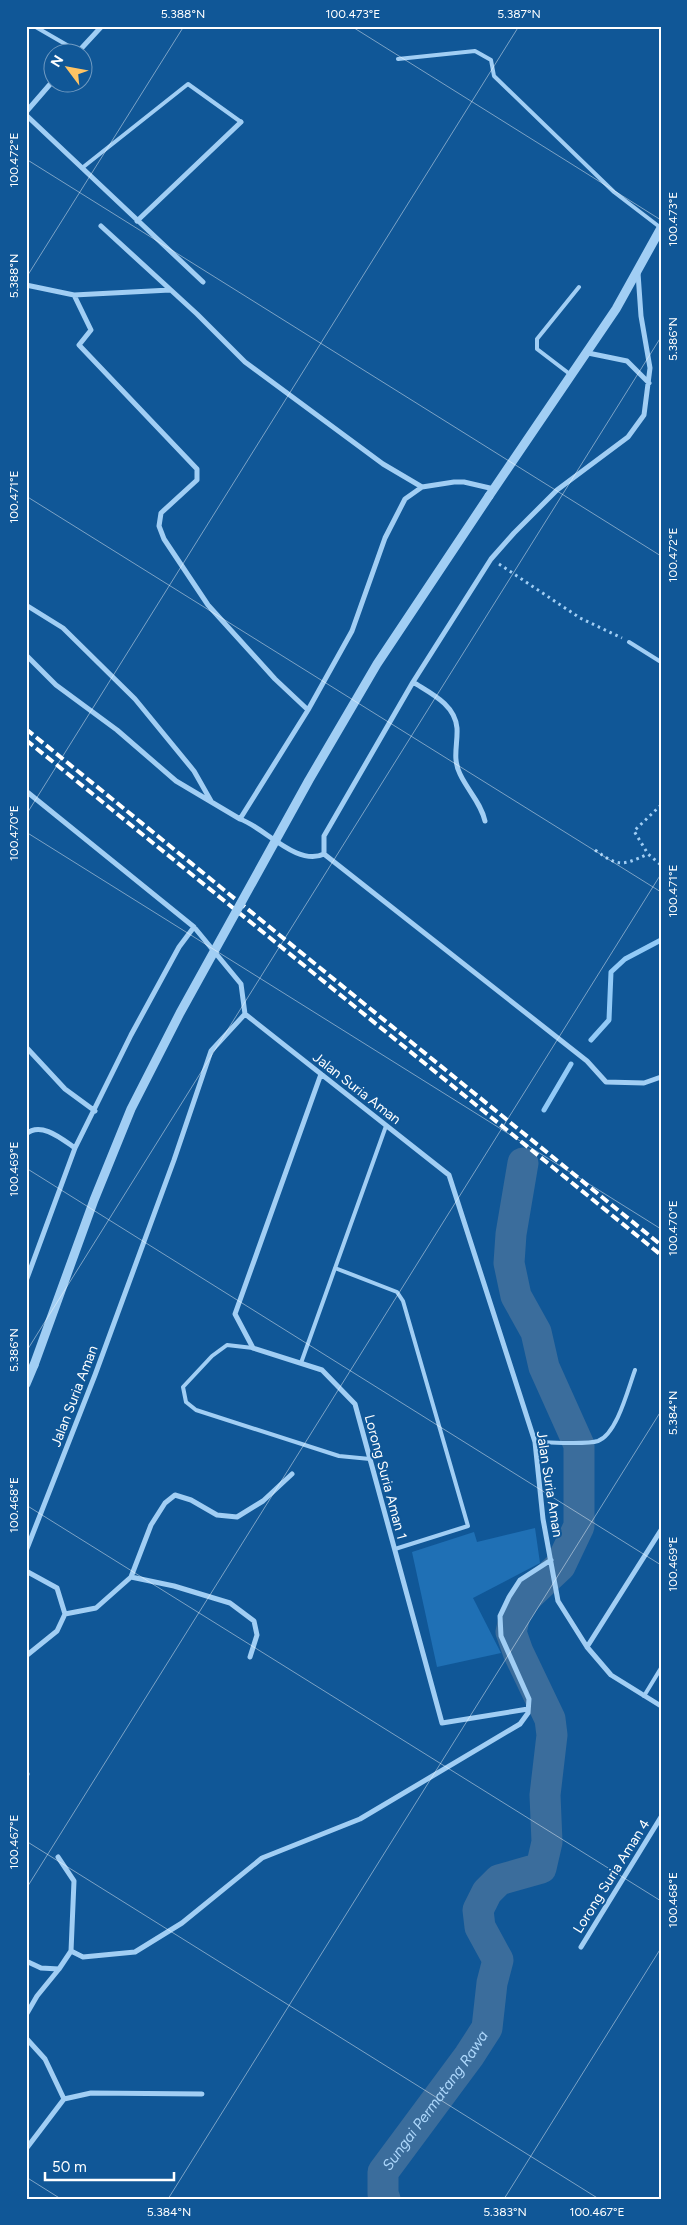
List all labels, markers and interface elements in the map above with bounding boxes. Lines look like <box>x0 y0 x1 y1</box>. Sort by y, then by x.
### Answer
text: 5.388°N <box>161 7 205 21</box>
text: 100.473°E <box>326 7 380 21</box>
text: 5.387°N <box>497 7 541 21</box>
north arrow <box>42 42 92 92</box>
text: N <box>47 52 67 70</box>
text: 100.472°E <box>7 133 21 187</box>
text: 100.473°E <box>666 192 680 246</box>
text: 5.388°N <box>7 254 21 298</box>
text: 5.386°N <box>666 317 680 361</box>
text: 100.471°E <box>7 470 21 524</box>
text: 100.472°E <box>666 528 680 582</box>
text: 100.470°E <box>7 805 21 861</box>
text: 100.471°E <box>666 864 680 918</box>
street label: Jalan Suria Aman <box>309 1049 404 1128</box>
text: 100.469°E <box>7 1141 21 1197</box>
text: 100.470°E <box>666 1200 680 1256</box>
text: 5.386°N <box>7 1328 21 1372</box>
street label: Jalan Suria Aman <box>47 1343 102 1449</box>
text: 5.384°N <box>666 1391 680 1435</box>
street label: Lorong Suria Aman 1 <box>361 1413 410 1541</box>
street label: Jalan Suria Aman <box>533 1430 566 1539</box>
text: 100.468°E <box>7 1477 21 1533</box>
text: 100.469°E <box>666 1536 680 1592</box>
text: 100.467°E <box>7 1814 21 1870</box>
street label: Lorong Suria Aman 4 <box>569 1816 654 1936</box>
text: 100.468°E <box>666 1872 680 1928</box>
water label: Sungai Permatang Rawa <box>378 2027 492 2174</box>
scale bar <box>45 2150 174 2182</box>
text: 50 m <box>52 2158 87 2176</box>
text: 5.384°N <box>147 2205 191 2219</box>
text: 5.383°N <box>483 2205 527 2219</box>
text: 100.467°E <box>569 2205 625 2219</box>

